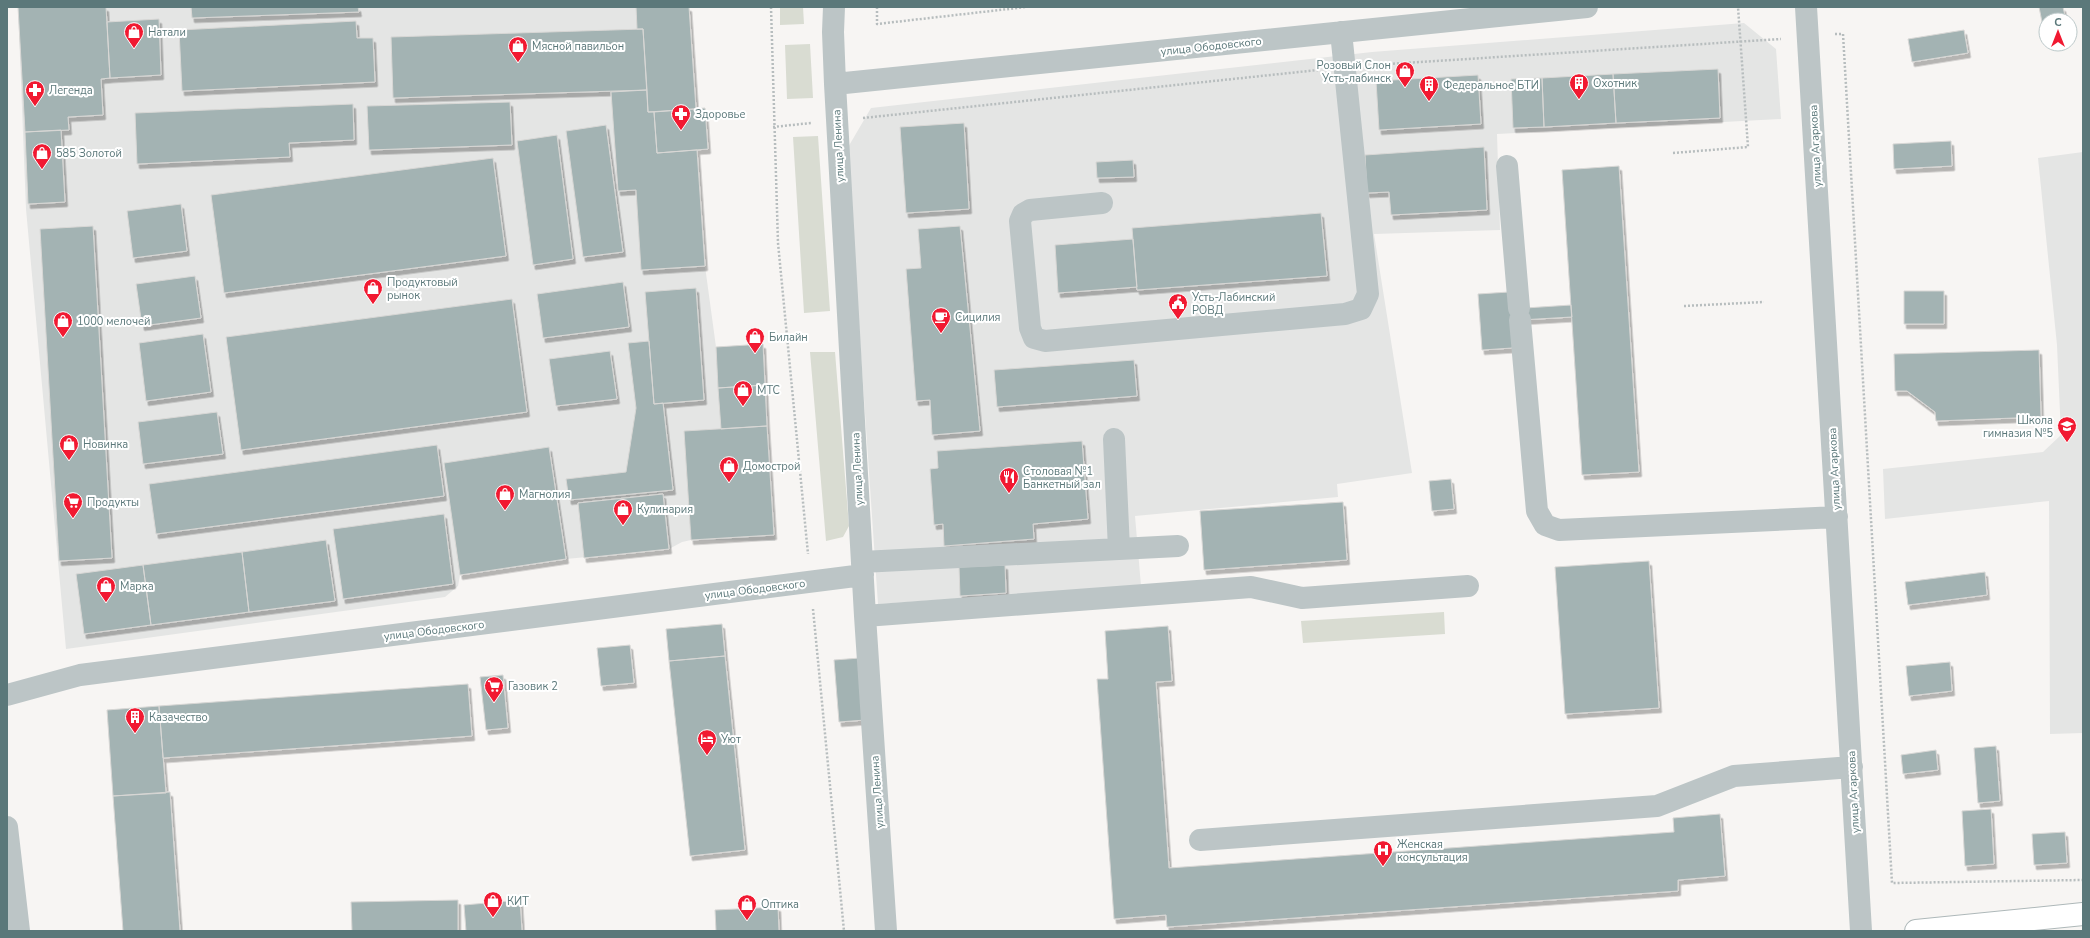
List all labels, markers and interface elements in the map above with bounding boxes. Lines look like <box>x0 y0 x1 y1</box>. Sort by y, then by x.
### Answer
north arrow <box>2038 12 2078 52</box>
text: С <box>2054 15 2062 30</box>
shop icon: Натали <box>123 21 145 49</box>
place label: Натали <box>148 25 186 40</box>
street label: улица Ободовского <box>1160 34 1262 59</box>
shop icon: Мясной павильон <box>507 35 529 63</box>
place label: Мясной павильон <box>532 39 624 54</box>
place label: Розовый Слон Усть-лабинск <box>1317 58 1391 86</box>
shop icon: Розовый Слон Усть-лабинск <box>1394 60 1416 88</box>
building icon: Охотник <box>1568 72 1590 100</box>
building icon: Федеральное БТИ <box>1418 74 1440 102</box>
place label: Охотник <box>1593 76 1637 91</box>
place label: Федеральное БТИ <box>1443 78 1539 93</box>
pharmacy icon: Легенда <box>24 79 46 107</box>
place label: Легенда <box>49 83 93 98</box>
pharmacy icon: Здоровье <box>670 103 692 131</box>
street label: улица Агаркова <box>1806 104 1825 188</box>
place label: Здоровье <box>695 107 745 122</box>
street label: улица Ленина <box>829 109 848 183</box>
shop icon: 585 Золотой <box>31 142 53 170</box>
place label: 585 Золотой <box>56 146 122 161</box>
place label: Продуктовый рынок <box>387 275 458 303</box>
shop icon: Продуктовый рынок <box>362 277 384 305</box>
place label: Усть-Лабинский РОВД <box>1191 290 1275 318</box>
public building icon: Усть-Лабинский РОВД <box>1167 292 1189 320</box>
cafe icon: Сицилия <box>930 306 952 334</box>
shop icon: 1000 мелочей <box>52 310 74 338</box>
place label: Сицилия <box>955 310 1001 325</box>
place label: 1000 мелочей <box>77 314 150 329</box>
shop icon: Билайн <box>744 326 766 354</box>
place label: Билайн <box>769 330 808 345</box>
shop icon: МТС <box>732 379 754 407</box>
place label: МТС <box>757 383 780 398</box>
place label: Школа гимназия №5 <box>1983 413 2053 441</box>
school or university icon: Школа гимназия №5 <box>2056 415 2078 443</box>
street label: улица Агаркова <box>1825 427 1844 511</box>
street label: улица Ленина <box>848 432 867 506</box>
shop icon: Новинка <box>58 433 80 461</box>
place label: Новинка <box>83 437 128 452</box>
shop icon: Домострой <box>718 455 740 483</box>
place label: Домострой <box>743 459 801 474</box>
place label: Столовая №1 Банкетный зал <box>1023 464 1101 492</box>
restaurant icon: Столовая №1 Банкетный зал <box>998 466 1020 494</box>
shop icon: Магнолия <box>494 483 516 511</box>
place label: Магнолия <box>519 487 570 502</box>
supermarket icon: Продукты <box>62 491 84 519</box>
place label: Продукты <box>87 495 139 510</box>
shop icon: Кулинария <box>612 498 634 526</box>
place label: Кулинария <box>637 502 693 517</box>
shop icon: Марка <box>95 575 117 603</box>
street label: улица Ободовского <box>704 576 806 603</box>
place label: Марка <box>120 579 154 594</box>
street label: улица Ободовского <box>383 617 485 644</box>
supermarket icon: Газовик 2 <box>483 675 505 703</box>
place label: Газовик 2 <box>508 679 558 694</box>
building icon: Казачество <box>124 706 146 734</box>
place label: Казачество <box>149 710 208 725</box>
hotel icon: Уют <box>696 728 718 756</box>
place label: Уют <box>720 732 741 747</box>
street label: улица Агаркова <box>1844 750 1863 834</box>
street label: улица Ленина <box>867 755 888 829</box>
place label: Женская консультация <box>1397 837 1468 865</box>
hospital icon: Женская консультация <box>1372 839 1394 867</box>
shop icon: КИТ <box>482 890 504 918</box>
shop icon: Оптика <box>736 893 758 921</box>
place label: КИТ <box>507 894 529 909</box>
place label: Оптика <box>761 897 799 912</box>

